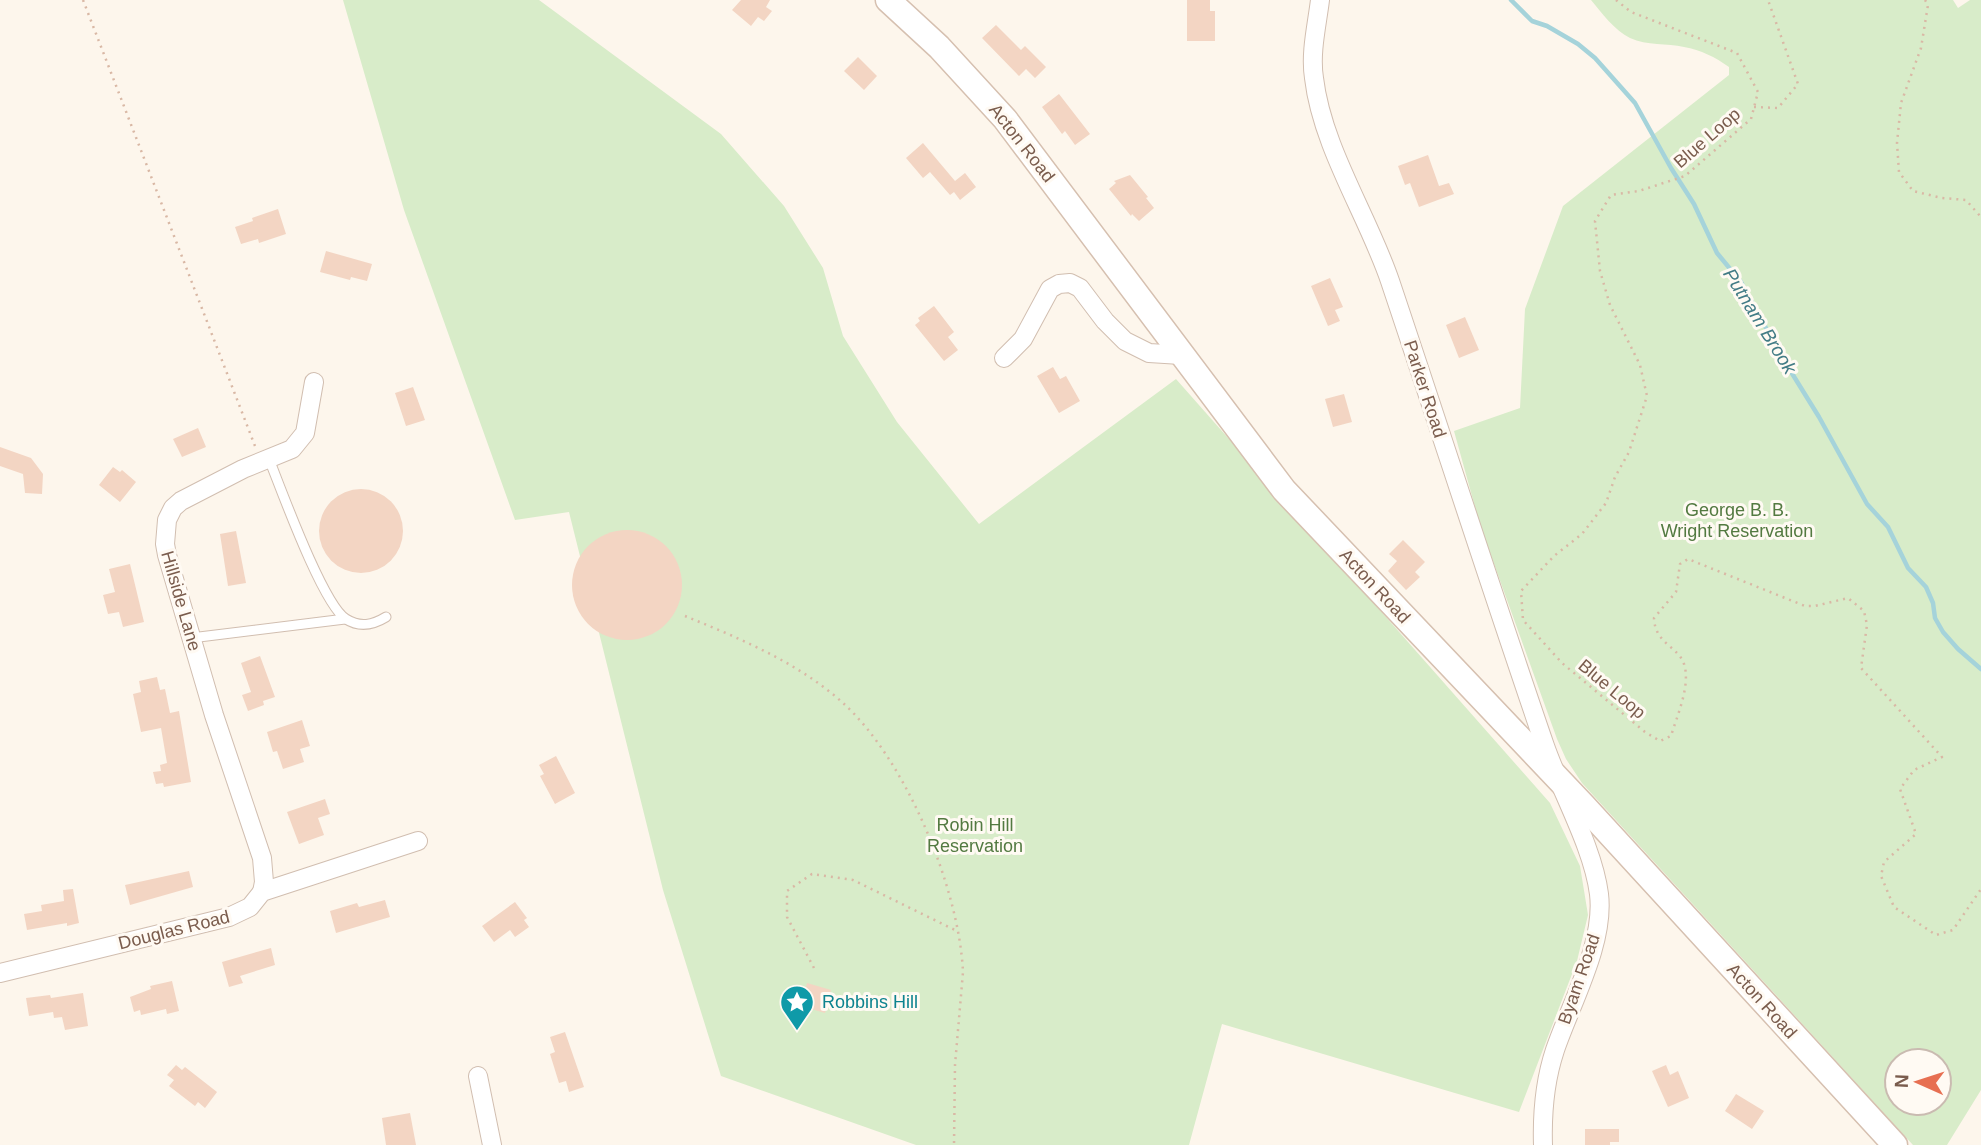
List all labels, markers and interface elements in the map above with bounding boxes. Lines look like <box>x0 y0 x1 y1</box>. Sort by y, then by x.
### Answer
street label: Acton Road <box>985 100 1059 186</box>
street label: Blue Loop <box>1670 104 1744 172</box>
water label: Putnam Brook <box>1719 264 1802 379</box>
street label: Parker Road <box>1400 338 1450 440</box>
park label: George B. B. Wright Reservation <box>1661 500 1813 541</box>
street label: Acton Road <box>1336 545 1414 627</box>
street label: Hillside Lane <box>157 549 205 653</box>
street label: Blue Loop <box>1575 655 1649 723</box>
park label: Robin Hill Reservation <box>927 815 1023 856</box>
street label: Douglas Road <box>116 906 232 954</box>
street label: Byam Road <box>1554 931 1604 1027</box>
street label: Acton Road <box>1723 959 1801 1043</box>
place icon: Robbins Hill <box>778 983 816 1032</box>
place label: Robbins Hill <box>822 992 918 1012</box>
north arrow <box>1883 1047 1953 1117</box>
text: N <box>1891 1074 1912 1089</box>

